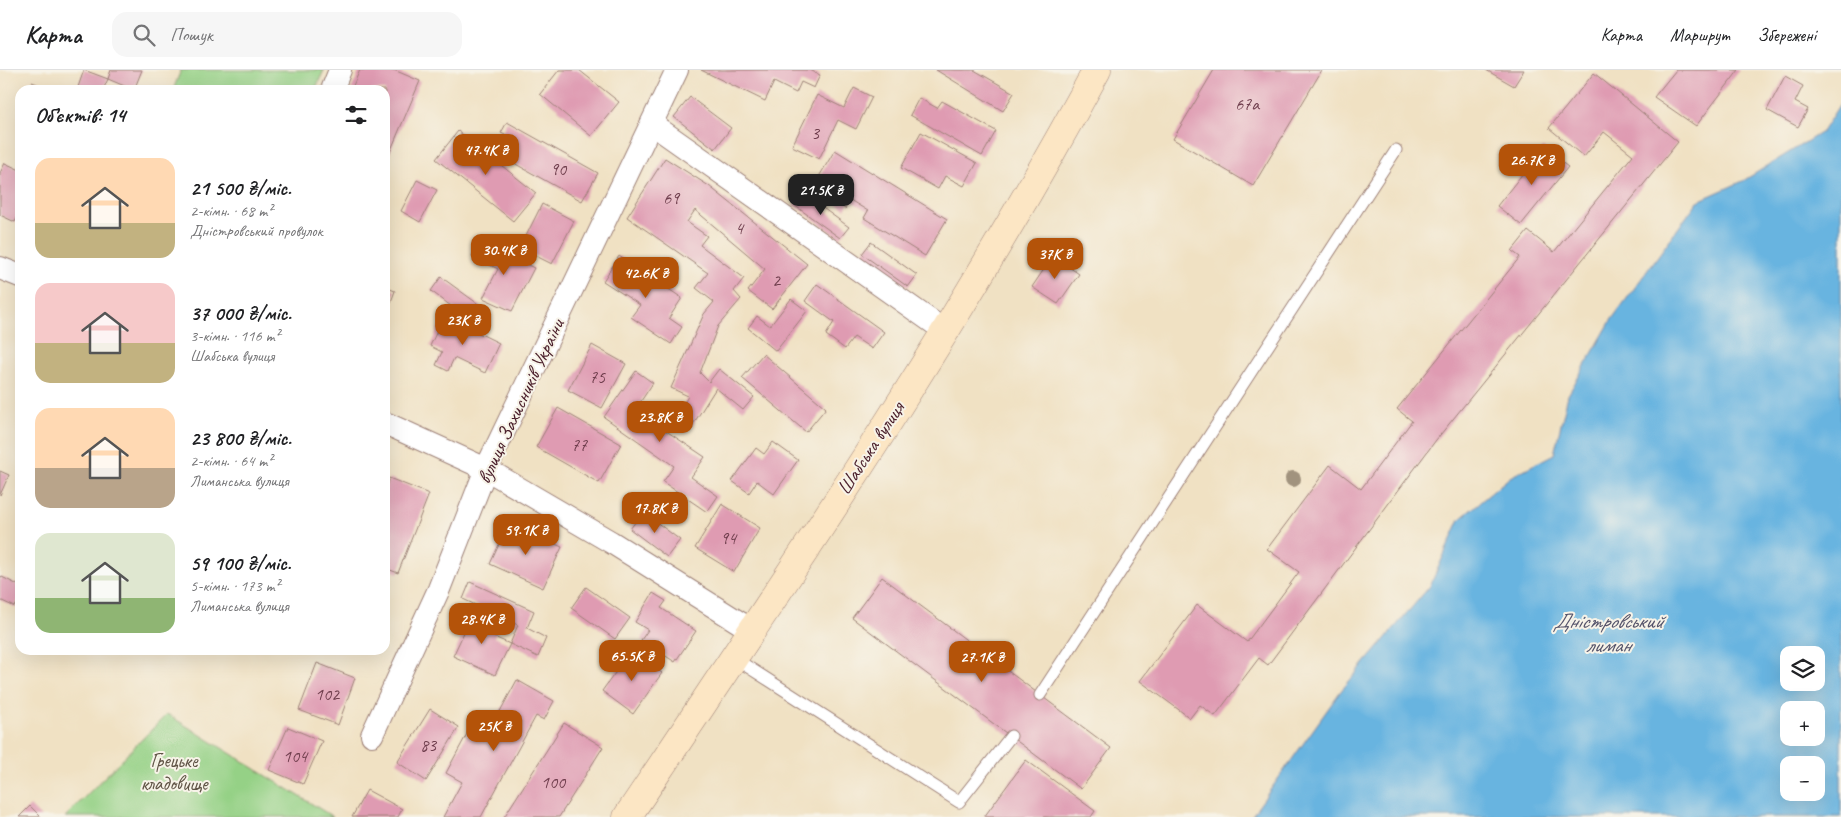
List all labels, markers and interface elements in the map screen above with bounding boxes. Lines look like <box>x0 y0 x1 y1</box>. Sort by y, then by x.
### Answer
search box <box>112 12 462 57</box>
text: Карта <box>25 20 82 50</box>
icon: search <box>130 21 158 49</box>
text: Пошук <box>170 23 213 47</box>
text: Карта <box>1601 24 1642 46</box>
text: Маршрут <box>1670 24 1729 46</box>
text: Збережені <box>1757 24 1816 46</box>
house number: 67а <box>1235 93 1260 115</box>
icon: filters <box>342 101 370 129</box>
text: Об’єктів: 14 <box>35 102 125 128</box>
house number: 3 <box>811 122 821 144</box>
pin: 47.4K ₴ <box>440 134 532 176</box>
text: 47.4K ₴ <box>464 140 508 160</box>
pin: 26.7K ₴ <box>1486 144 1578 186</box>
text: 26.7K ₴ <box>1510 150 1554 170</box>
house number: 90 <box>550 158 568 180</box>
pin: 21.5K ₴ <box>775 174 867 216</box>
text: 21 500 ₴/міс. <box>190 175 291 201</box>
icon: home <box>75 178 135 238</box>
text: 21.5K ₴ <box>799 180 843 200</box>
house number: 69 <box>663 187 681 209</box>
text: 2-кімн. · 68 m² <box>190 201 272 221</box>
house number: 4 <box>735 217 745 239</box>
text: Дністровський провулок <box>190 221 323 241</box>
pin: 30.4K ₴ <box>458 234 550 276</box>
pin: 37K ₴ <box>1020 238 1090 280</box>
text: 30.4K ₴ <box>482 240 526 260</box>
text: 37K ₴ <box>1038 244 1072 264</box>
pin: 42.6K ₴ <box>600 256 692 299</box>
text: 42.6K ₴ <box>624 263 668 283</box>
house number: 2 <box>772 269 782 291</box>
text: 37 000 ₴/міс. <box>190 300 291 326</box>
icon: home <box>75 303 135 363</box>
pin: 23K ₴ <box>428 304 498 346</box>
text: 23K ₴ <box>446 310 480 330</box>
street label: вулиця Захисників України <box>471 314 570 487</box>
text: 3-кімн. · 116 m² <box>190 326 280 346</box>
text: Шабська вулиця <box>190 346 274 366</box>
house number: 75 <box>589 366 606 388</box>
street label: Шабська вулиця <box>831 396 911 499</box>
pin: 23.8K ₴ <box>614 400 706 443</box>
text: 23.8K ₴ <box>638 407 682 427</box>
text: 23 800 ₴/міс. <box>190 425 291 451</box>
icon: home <box>75 428 135 488</box>
house number: 77 <box>571 434 588 456</box>
text: 2-кімн. · 64 m² <box>190 451 272 471</box>
text: Лиманська вулиця <box>190 471 289 491</box>
pin: 17.8K ₴ <box>609 492 701 534</box>
text: 17.8K ₴ <box>633 498 677 518</box>
pin: 59.1K ₴ <box>480 514 572 556</box>
text: 59.1K ₴ <box>504 520 548 540</box>
house number: 94 <box>720 527 738 549</box>
text: 59 100 ₴/міс. <box>190 550 291 576</box>
icon: home <box>75 553 135 613</box>
text: 5-кімн. · 173 m² <box>190 576 280 596</box>
text: Лиманська вулиця <box>190 596 289 616</box>
pin: 28.4K ₴ <box>436 602 528 645</box>
water label: Дністровський лиман <box>1552 608 1667 658</box>
text: 28.4K ₴ <box>460 609 504 629</box>
pin: 65.5K ₴ <box>586 640 678 682</box>
pin: 27.1K ₴ <box>936 640 1028 683</box>
text: 65.5K ₴ <box>610 646 654 666</box>
map controls <box>1780 646 1825 801</box>
button: layers <box>1780 646 1825 691</box>
text: 27.1K ₴ <box>960 647 1004 667</box>
house number: 102 <box>315 683 341 705</box>
button: + <box>1780 701 1825 746</box>
pin: 25K ₴ <box>459 710 529 752</box>
text: 25K ₴ <box>477 716 511 736</box>
house number: 83 <box>420 734 438 756</box>
house number: 104 <box>283 745 309 767</box>
park label: Грецьке кладовище <box>140 748 209 796</box>
button: − <box>1780 756 1825 801</box>
house number: 100 <box>541 771 567 793</box>

